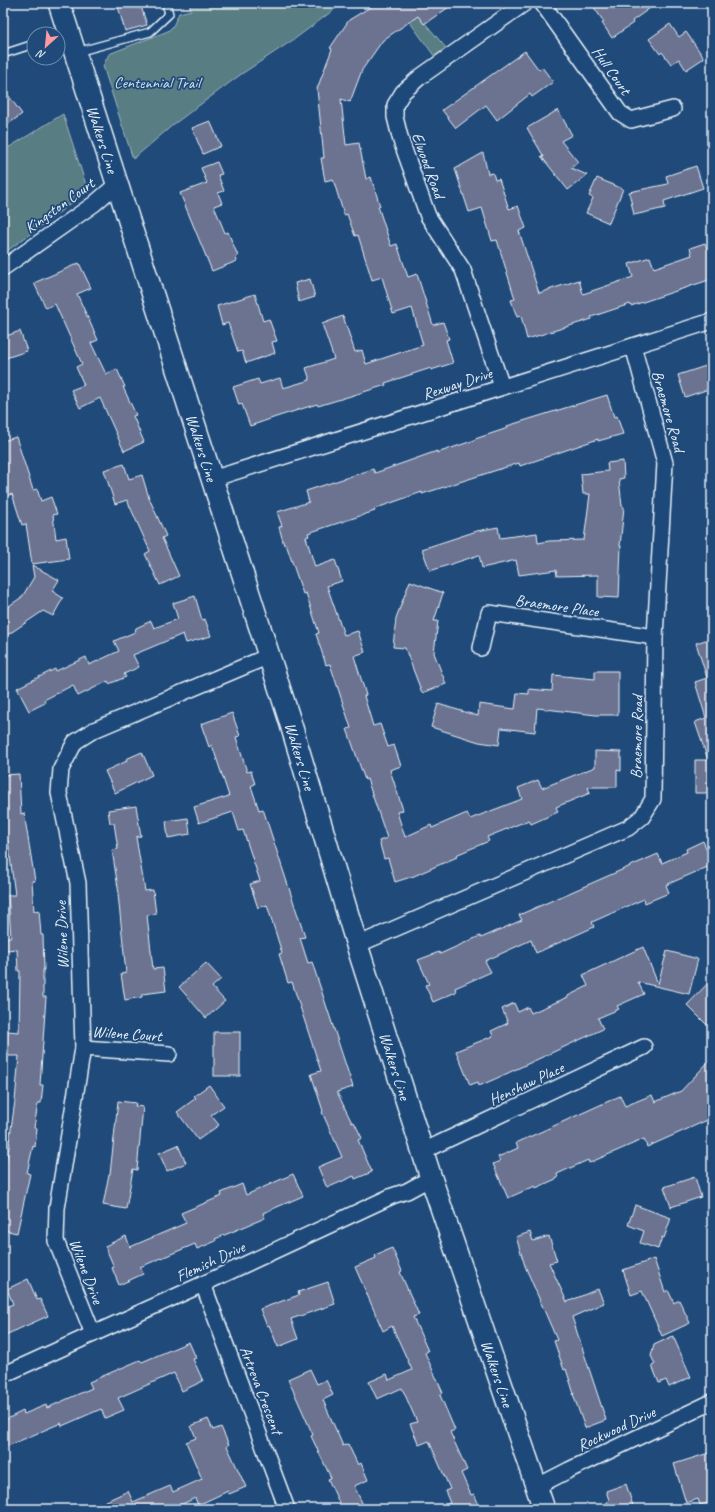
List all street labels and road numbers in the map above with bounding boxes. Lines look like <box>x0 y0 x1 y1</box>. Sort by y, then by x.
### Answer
street label: Hull Court <box>587 42 636 100</box>
street label: Walkers Line <box>82 103 123 177</box>
street label: Elwood Road <box>407 130 450 203</box>
street label: Kingston Court <box>21 173 100 238</box>
street label: Rexway Drive <box>420 363 496 405</box>
street label: Braemore Road <box>647 368 690 457</box>
street label: Walkers Line <box>181 412 222 486</box>
street label: Braemore Place <box>514 590 602 622</box>
street label: Braemore Road <box>626 692 648 779</box>
street label: Walkers Line <box>280 720 320 794</box>
street label: Wilene Drive <box>51 899 73 969</box>
street label: Wilene Court <box>92 1022 164 1047</box>
street label: Walkers Line <box>374 1030 415 1104</box>
street label: Henshaw Place <box>486 1057 569 1110</box>
street label: Wilene Drive <box>65 1236 108 1308</box>
street label: Flemish Drive <box>173 1237 250 1287</box>
street label: Walkers Line <box>476 1338 518 1412</box>
street label: Artreva Crescent <box>235 1343 288 1440</box>
street label: Rockwood Drive <box>574 1401 660 1456</box>

